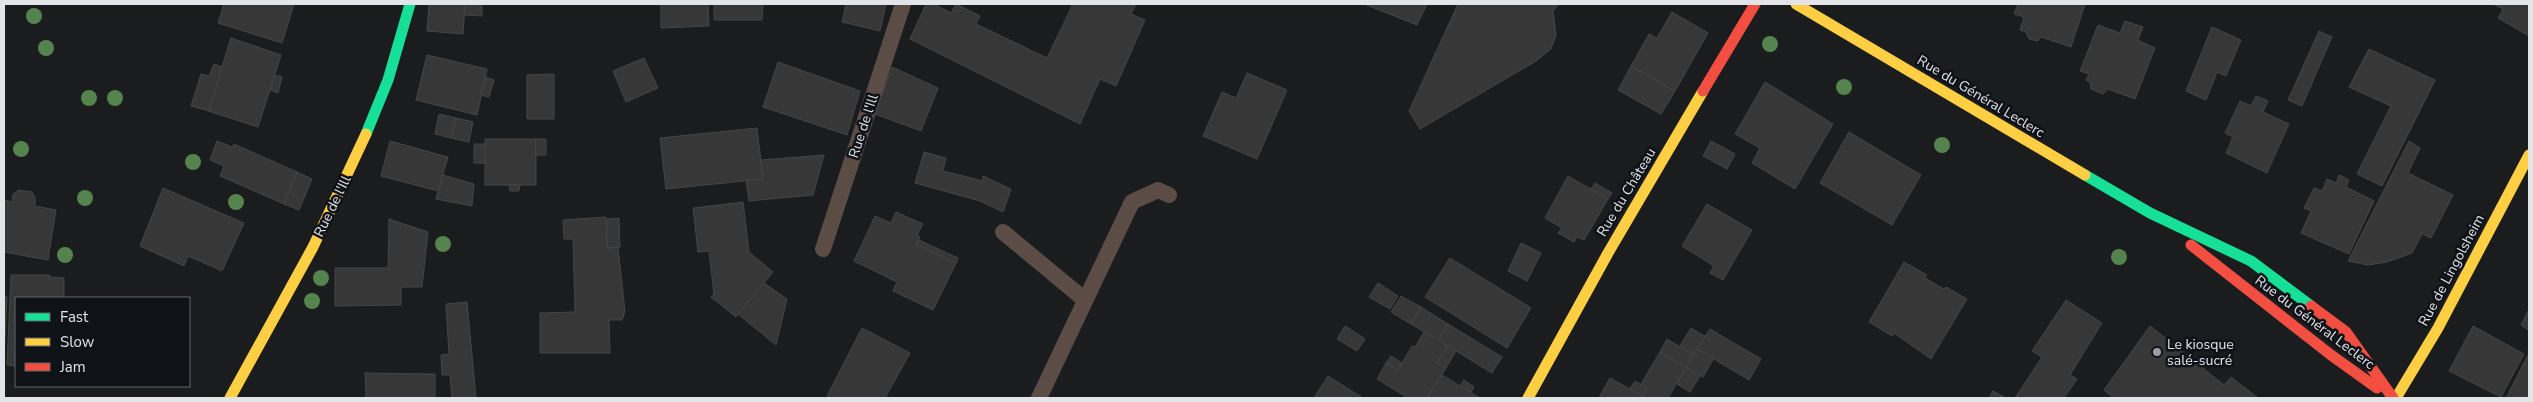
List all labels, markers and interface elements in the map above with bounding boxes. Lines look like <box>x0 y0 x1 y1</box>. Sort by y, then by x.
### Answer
street label: Rue du Général Leclerc <box>1914 51 2048 142</box>
street label: Rue de l'Ill <box>844 91 883 161</box>
street label: Rue du Château <box>1592 144 1660 240</box>
street label: Rue de l'Ill <box>309 172 356 240</box>
street label: Rue de Lingolsheim <box>2414 211 2489 329</box>
street label: Rue du Général Leclerc <box>2251 271 2379 374</box>
legend <box>15 297 190 387</box>
text: Fast <box>60 307 89 327</box>
text: Slow <box>60 332 95 352</box>
place label: Le kiosque salé-sucré <box>2167 335 2234 370</box>
marker: Le kiosque salé-sucré <box>2151 346 2163 358</box>
text: Jam <box>59 357 86 377</box>

